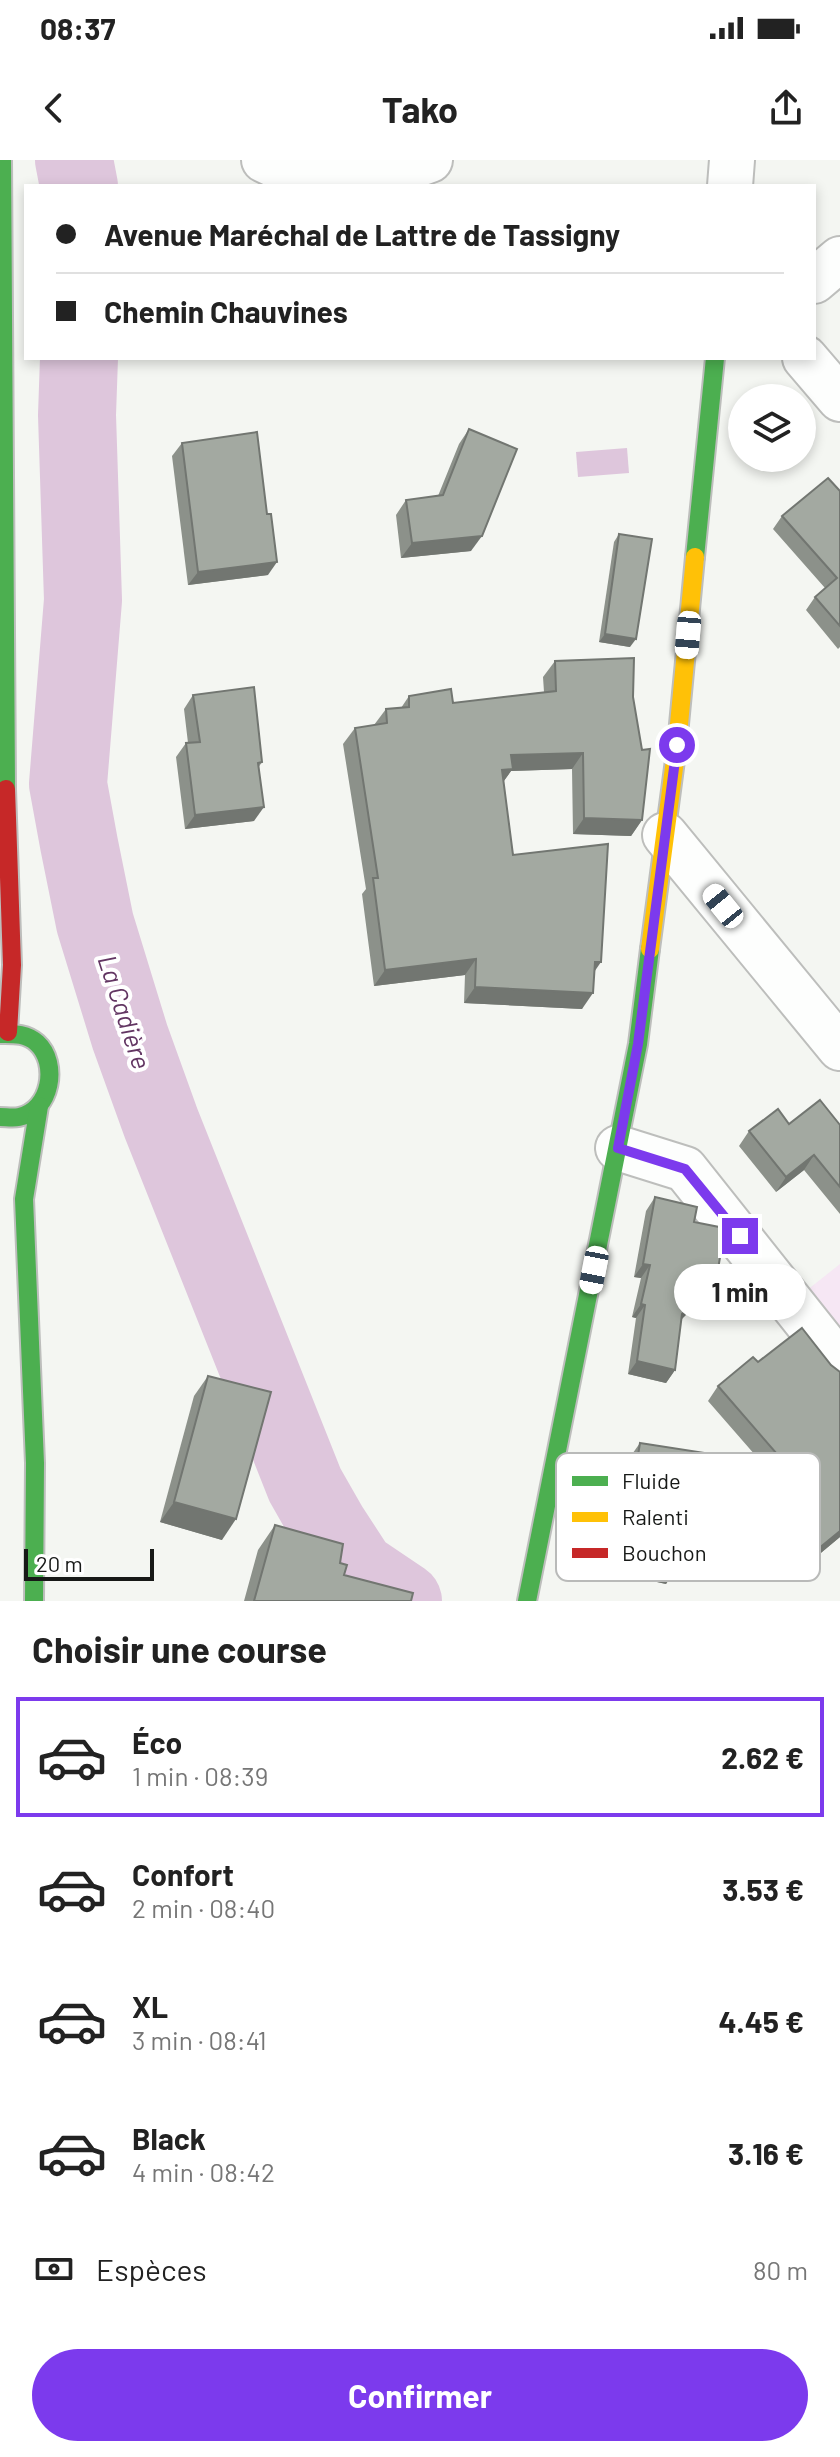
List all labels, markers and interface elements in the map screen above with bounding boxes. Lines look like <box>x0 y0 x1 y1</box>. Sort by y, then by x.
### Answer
text: 08:37 <box>40 10 115 46</box>
icon: back <box>32 86 76 130</box>
icon: share <box>764 86 808 130</box>
text: Tako <box>382 87 458 130</box>
text: Avenue Maréchal de Lattre de Tassigny <box>104 216 620 252</box>
text: Chemin Chauvines <box>104 293 348 329</box>
map controls <box>728 384 816 472</box>
button: layers <box>728 384 816 472</box>
car <box>674 610 702 660</box>
route start <box>659 727 695 763</box>
car <box>699 880 747 932</box>
water label: La Cadière <box>92 951 158 1072</box>
route end <box>722 1218 758 1254</box>
car <box>578 1244 610 1296</box>
callout: 1 min <box>674 1264 806 1320</box>
text: 1 min <box>712 1276 768 1307</box>
legend <box>556 1453 820 1581</box>
text: Fluide <box>622 1467 681 1493</box>
text: Ralenti <box>622 1503 689 1529</box>
text: Bouchon <box>622 1539 707 1565</box>
scale bar <box>24 1545 154 1581</box>
text: 20 m <box>36 1550 83 1576</box>
text: Choisir une course <box>32 1627 327 1670</box>
icon: car <box>36 1721 108 1793</box>
text: Éco <box>132 1724 182 1760</box>
text: 2.62 € <box>721 1739 804 1775</box>
text: 1 min · 08:39 <box>132 1760 268 1791</box>
icon: car <box>36 1853 108 1925</box>
text: Confort <box>132 1856 234 1892</box>
text: 3.53 € <box>722 1871 804 1907</box>
text: 2 min · 08:40 <box>132 1892 275 1923</box>
icon: car <box>36 1985 108 2057</box>
text: XL <box>132 1988 168 2024</box>
text: 4.45 € <box>718 2003 804 2039</box>
text: 3 min · 08:41 <box>132 2024 267 2055</box>
icon: car <box>36 2117 108 2189</box>
text: Black <box>132 2120 206 2156</box>
text: 3.16 € <box>728 2135 804 2171</box>
text: 4 min · 08:42 <box>132 2156 275 2187</box>
icon: cash <box>32 2247 76 2291</box>
text: Espèces <box>96 2251 207 2287</box>
text: 80 m <box>753 2254 808 2285</box>
button: Confirmer <box>32 2349 808 2441</box>

